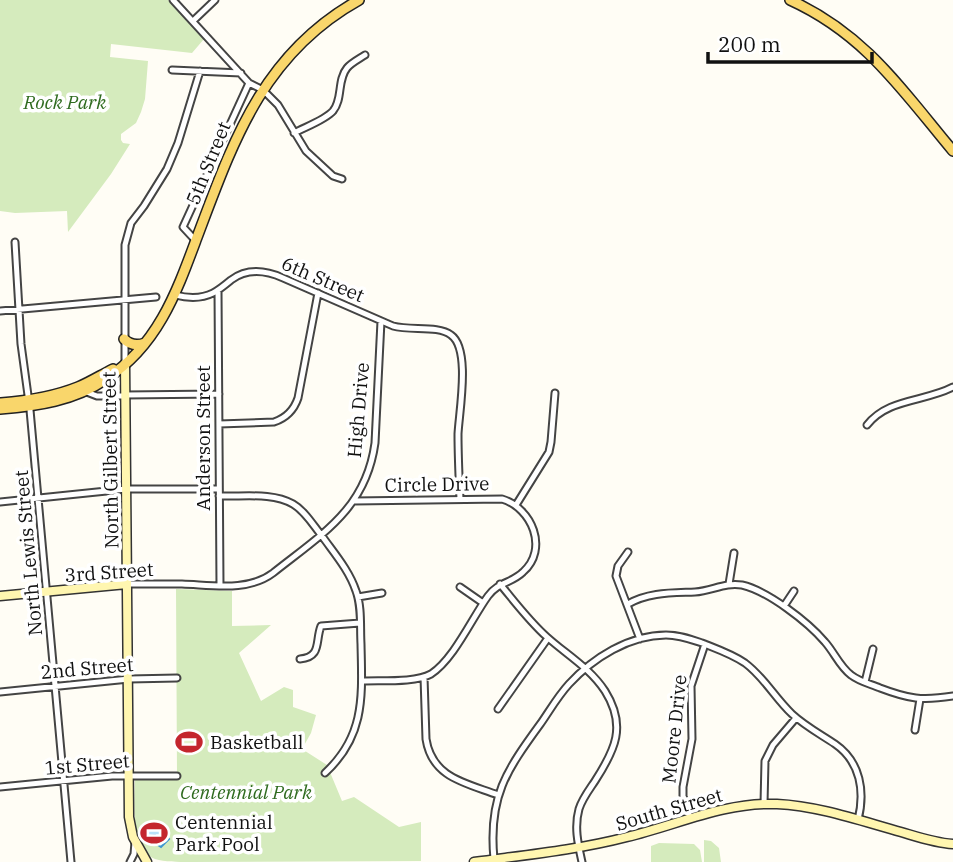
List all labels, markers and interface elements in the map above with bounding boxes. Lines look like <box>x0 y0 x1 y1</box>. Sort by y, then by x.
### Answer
scale bar <box>708 21 872 65</box>
text: 200 m <box>718 30 781 58</box>
park label: Rock Park <box>23 90 107 114</box>
street label: 5th Street <box>180 118 236 208</box>
street label: 6th Street <box>278 251 368 307</box>
street label: High Drive <box>342 361 374 459</box>
street label: Anderson Street <box>191 365 215 511</box>
street label: North Gilbert Street <box>96 371 124 549</box>
street label: North Lewis Street <box>9 469 47 637</box>
street label: Circle Drive <box>384 471 490 497</box>
street label: 3rd Street <box>64 557 155 587</box>
street label: 2nd Street <box>40 652 135 684</box>
street label: Moore Drive <box>656 673 692 785</box>
sports icon: Basketball <box>174 727 204 757</box>
place label: Basketball <box>210 730 304 754</box>
street label: 1st Street <box>44 748 131 780</box>
park label: Centennial Park <box>180 780 313 804</box>
street label: South Street <box>613 782 725 836</box>
place label: Centennial Park Pool <box>175 810 273 856</box>
sports icon: Centennial Park Pool <box>139 818 169 848</box>

